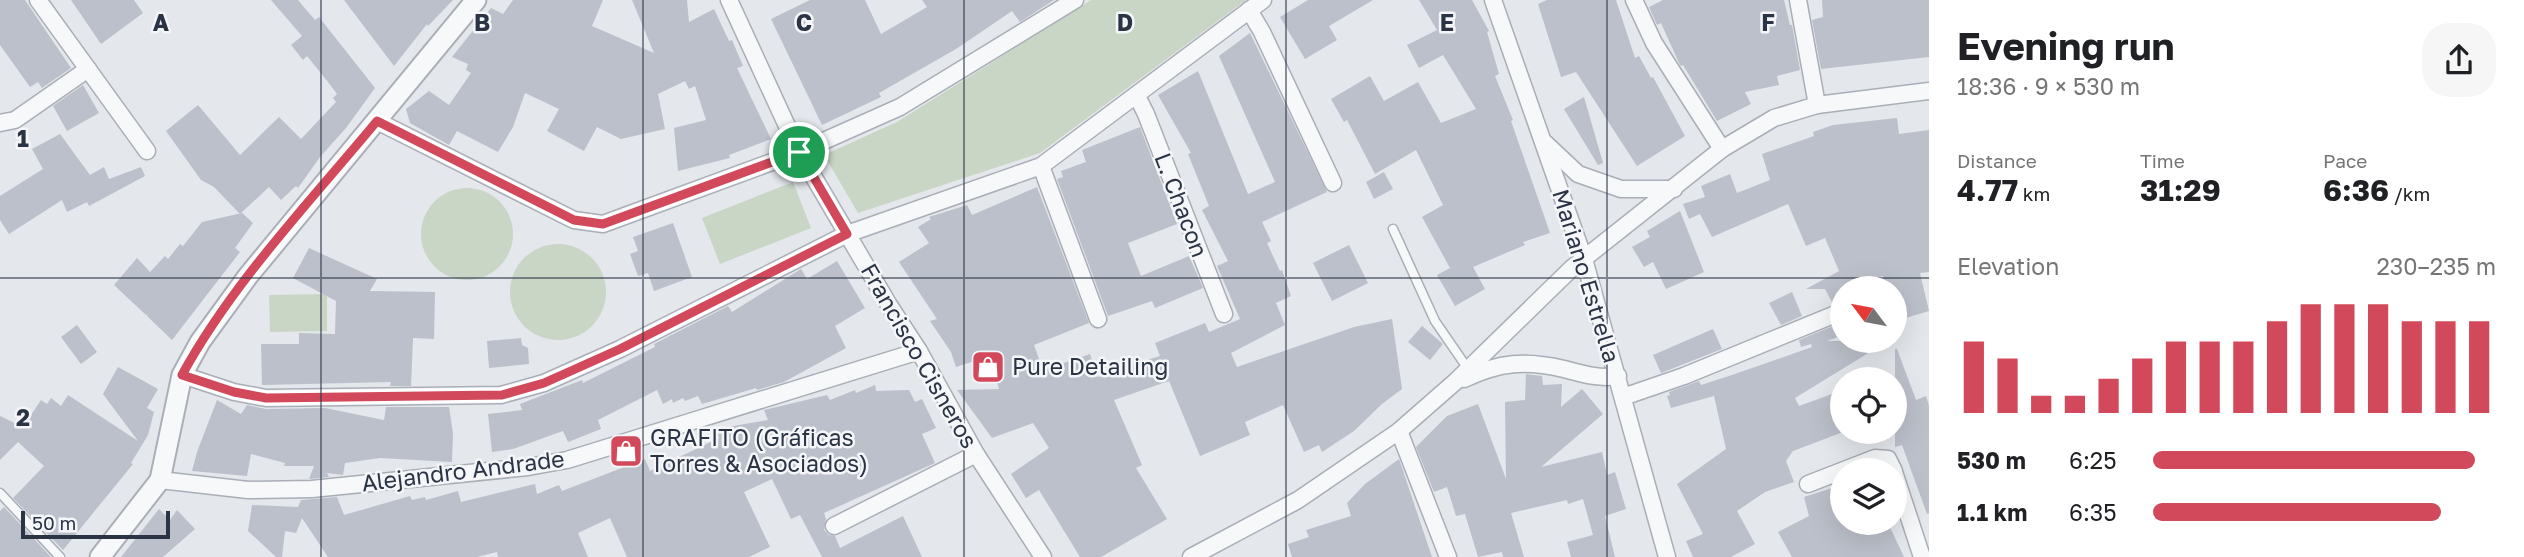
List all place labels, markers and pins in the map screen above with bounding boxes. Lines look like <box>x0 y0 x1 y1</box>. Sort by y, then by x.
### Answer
pin <box>769 122 829 182</box>
shop icon: Pure Detailing <box>969 348 1007 386</box>
place label: Pure Detailing <box>1012 352 1168 380</box>
place label: GRAFITO (Gráficas Torres & Asociados) <box>650 423 868 477</box>
shop icon: GRAFITO (Gráficas Torres & Asociados) <box>607 432 645 470</box>

